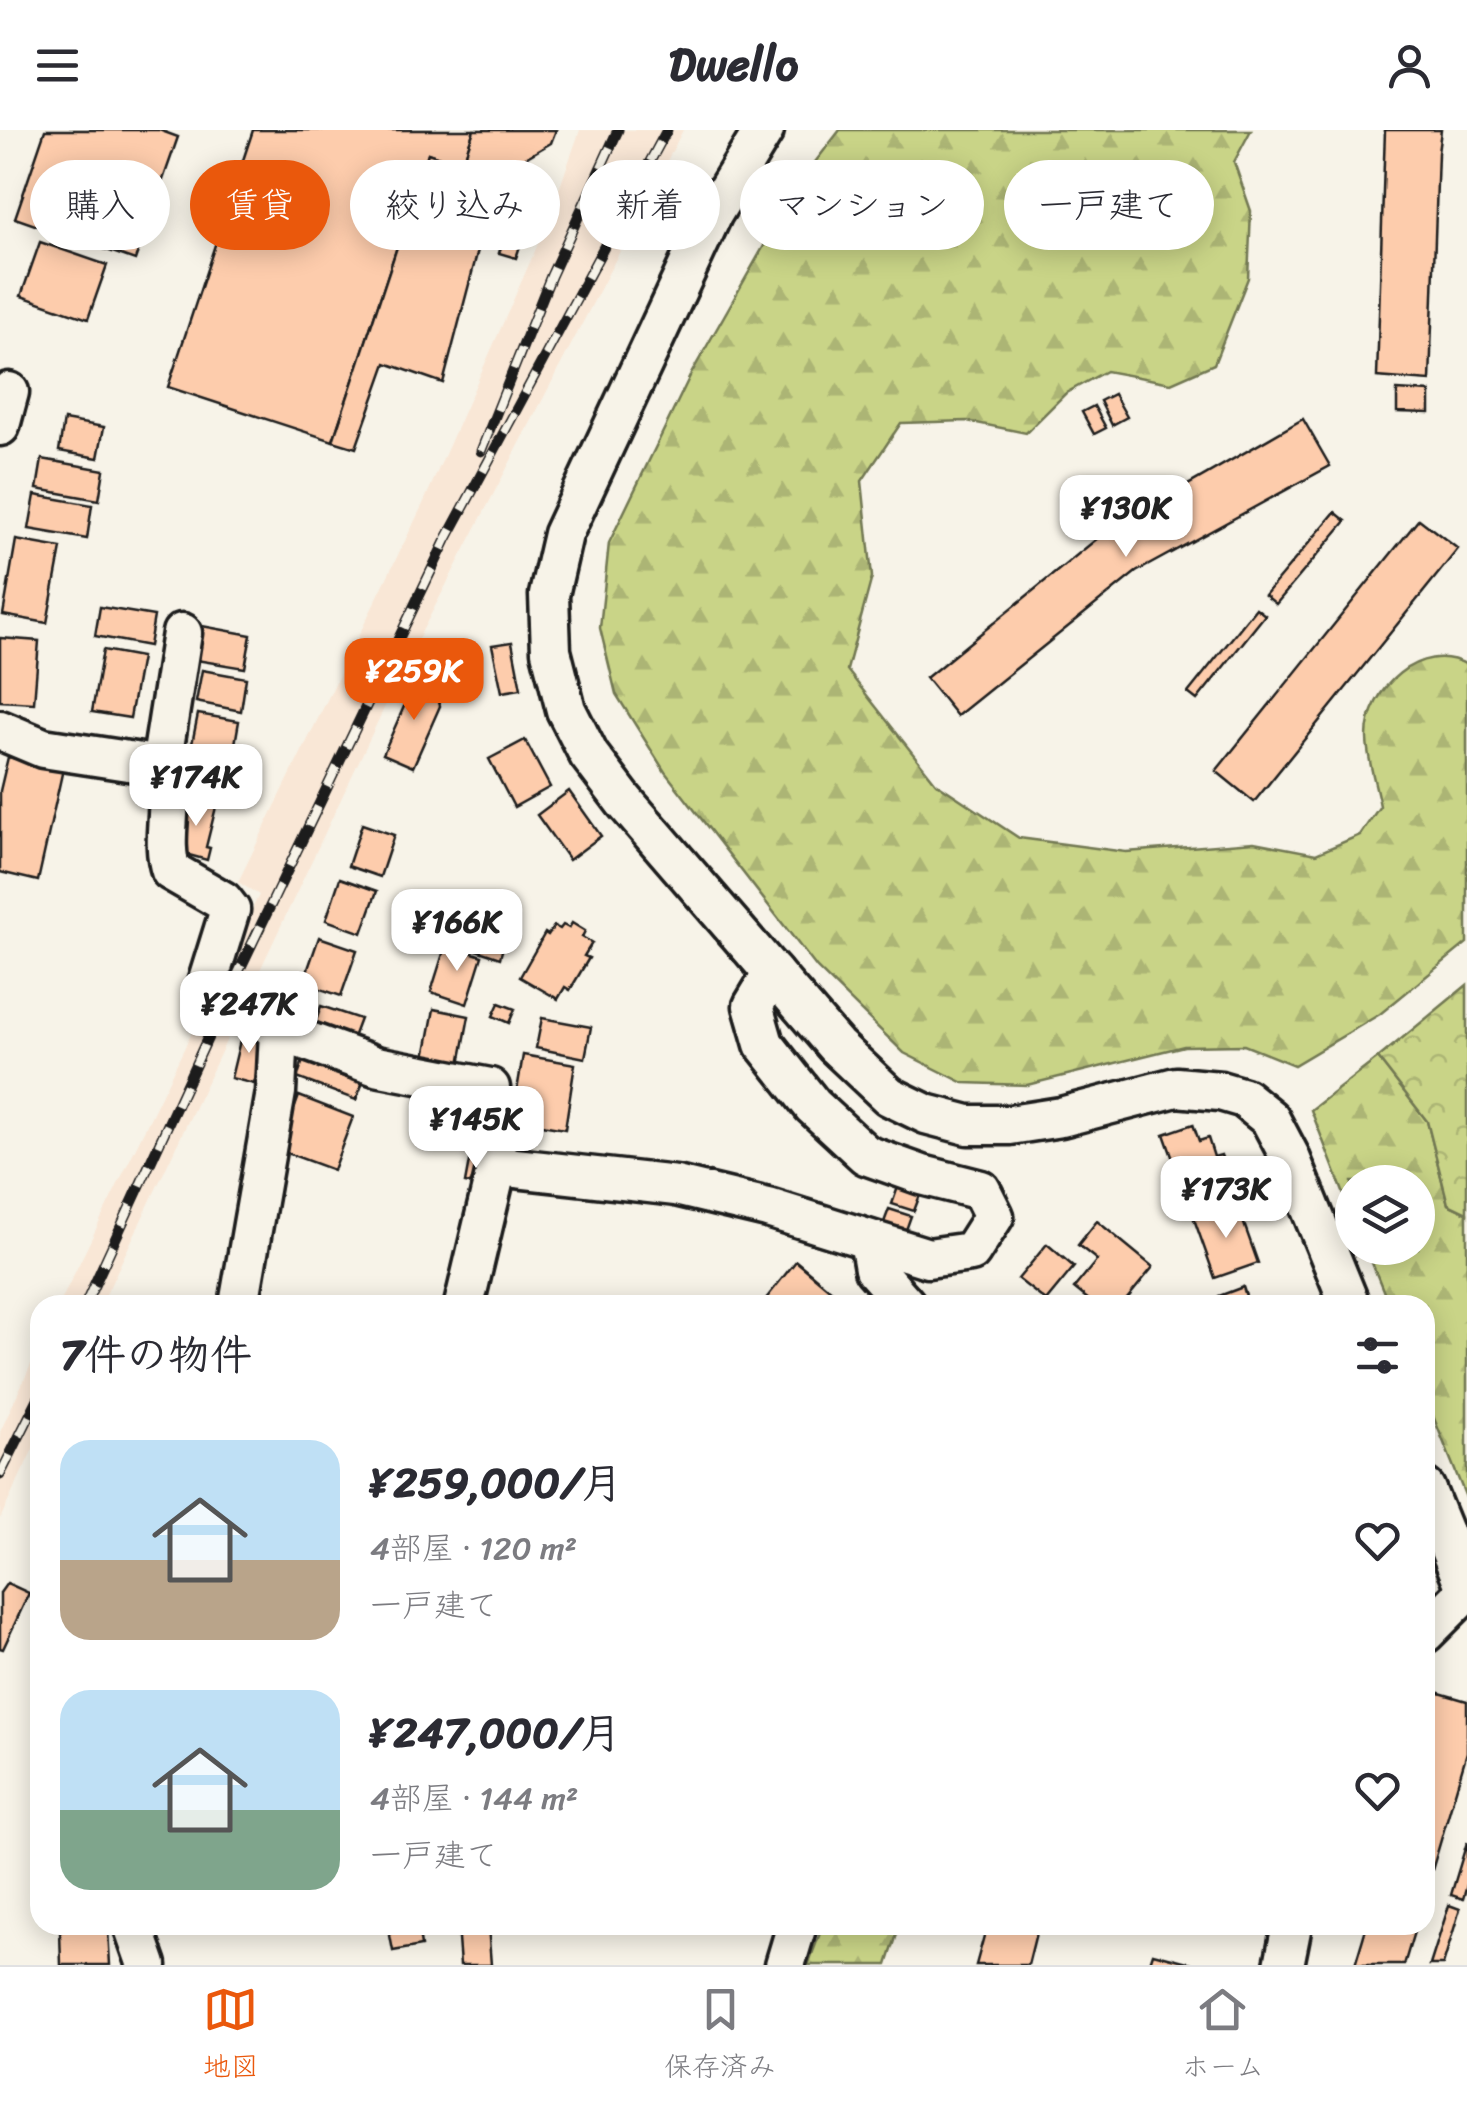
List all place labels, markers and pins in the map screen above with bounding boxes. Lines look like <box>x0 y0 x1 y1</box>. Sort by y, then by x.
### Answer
pin: ¥130K <box>1056 475 1196 560</box>
pin: ¥259K <box>344 638 484 723</box>
pin: ¥174K <box>126 744 266 829</box>
pin: ¥166K <box>387 889 527 974</box>
pin: ¥247K <box>179 971 319 1056</box>
pin: ¥145K <box>406 1086 546 1171</box>
pin: ¥173K <box>1156 1156 1296 1241</box>

